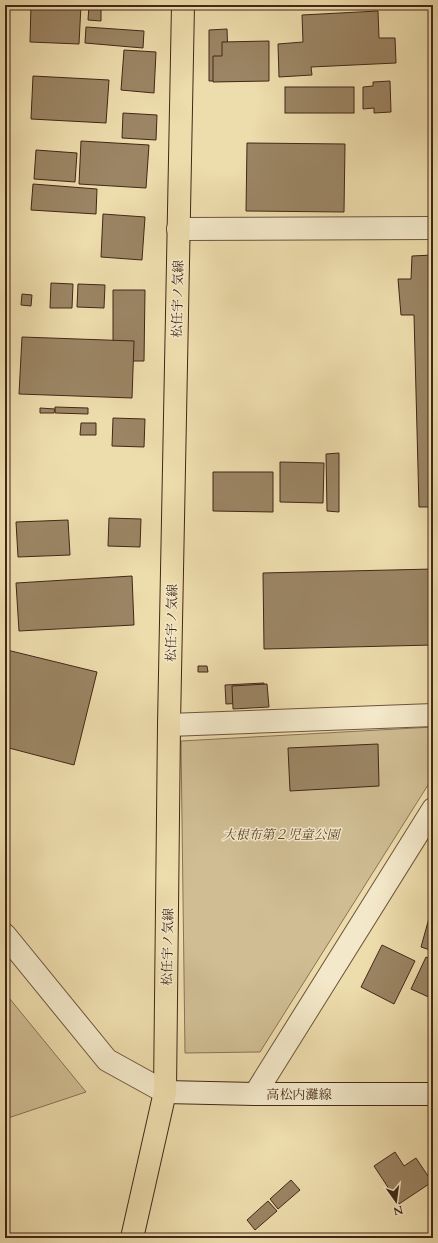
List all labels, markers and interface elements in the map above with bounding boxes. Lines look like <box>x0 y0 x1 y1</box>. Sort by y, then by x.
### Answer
street label: 松任宇ノ気線 <box>168 260 188 338</box>
street label: 松任宇ノ気線 <box>162 584 182 662</box>
park label: 大根布第２児童公園 <box>222 826 341 844</box>
street label: 松任宇ノ気線 <box>158 908 178 986</box>
street label: 高松内灘線 <box>266 1086 332 1104</box>
north arrow <box>376 1181 416 1221</box>
text: N <box>391 1202 405 1219</box>

